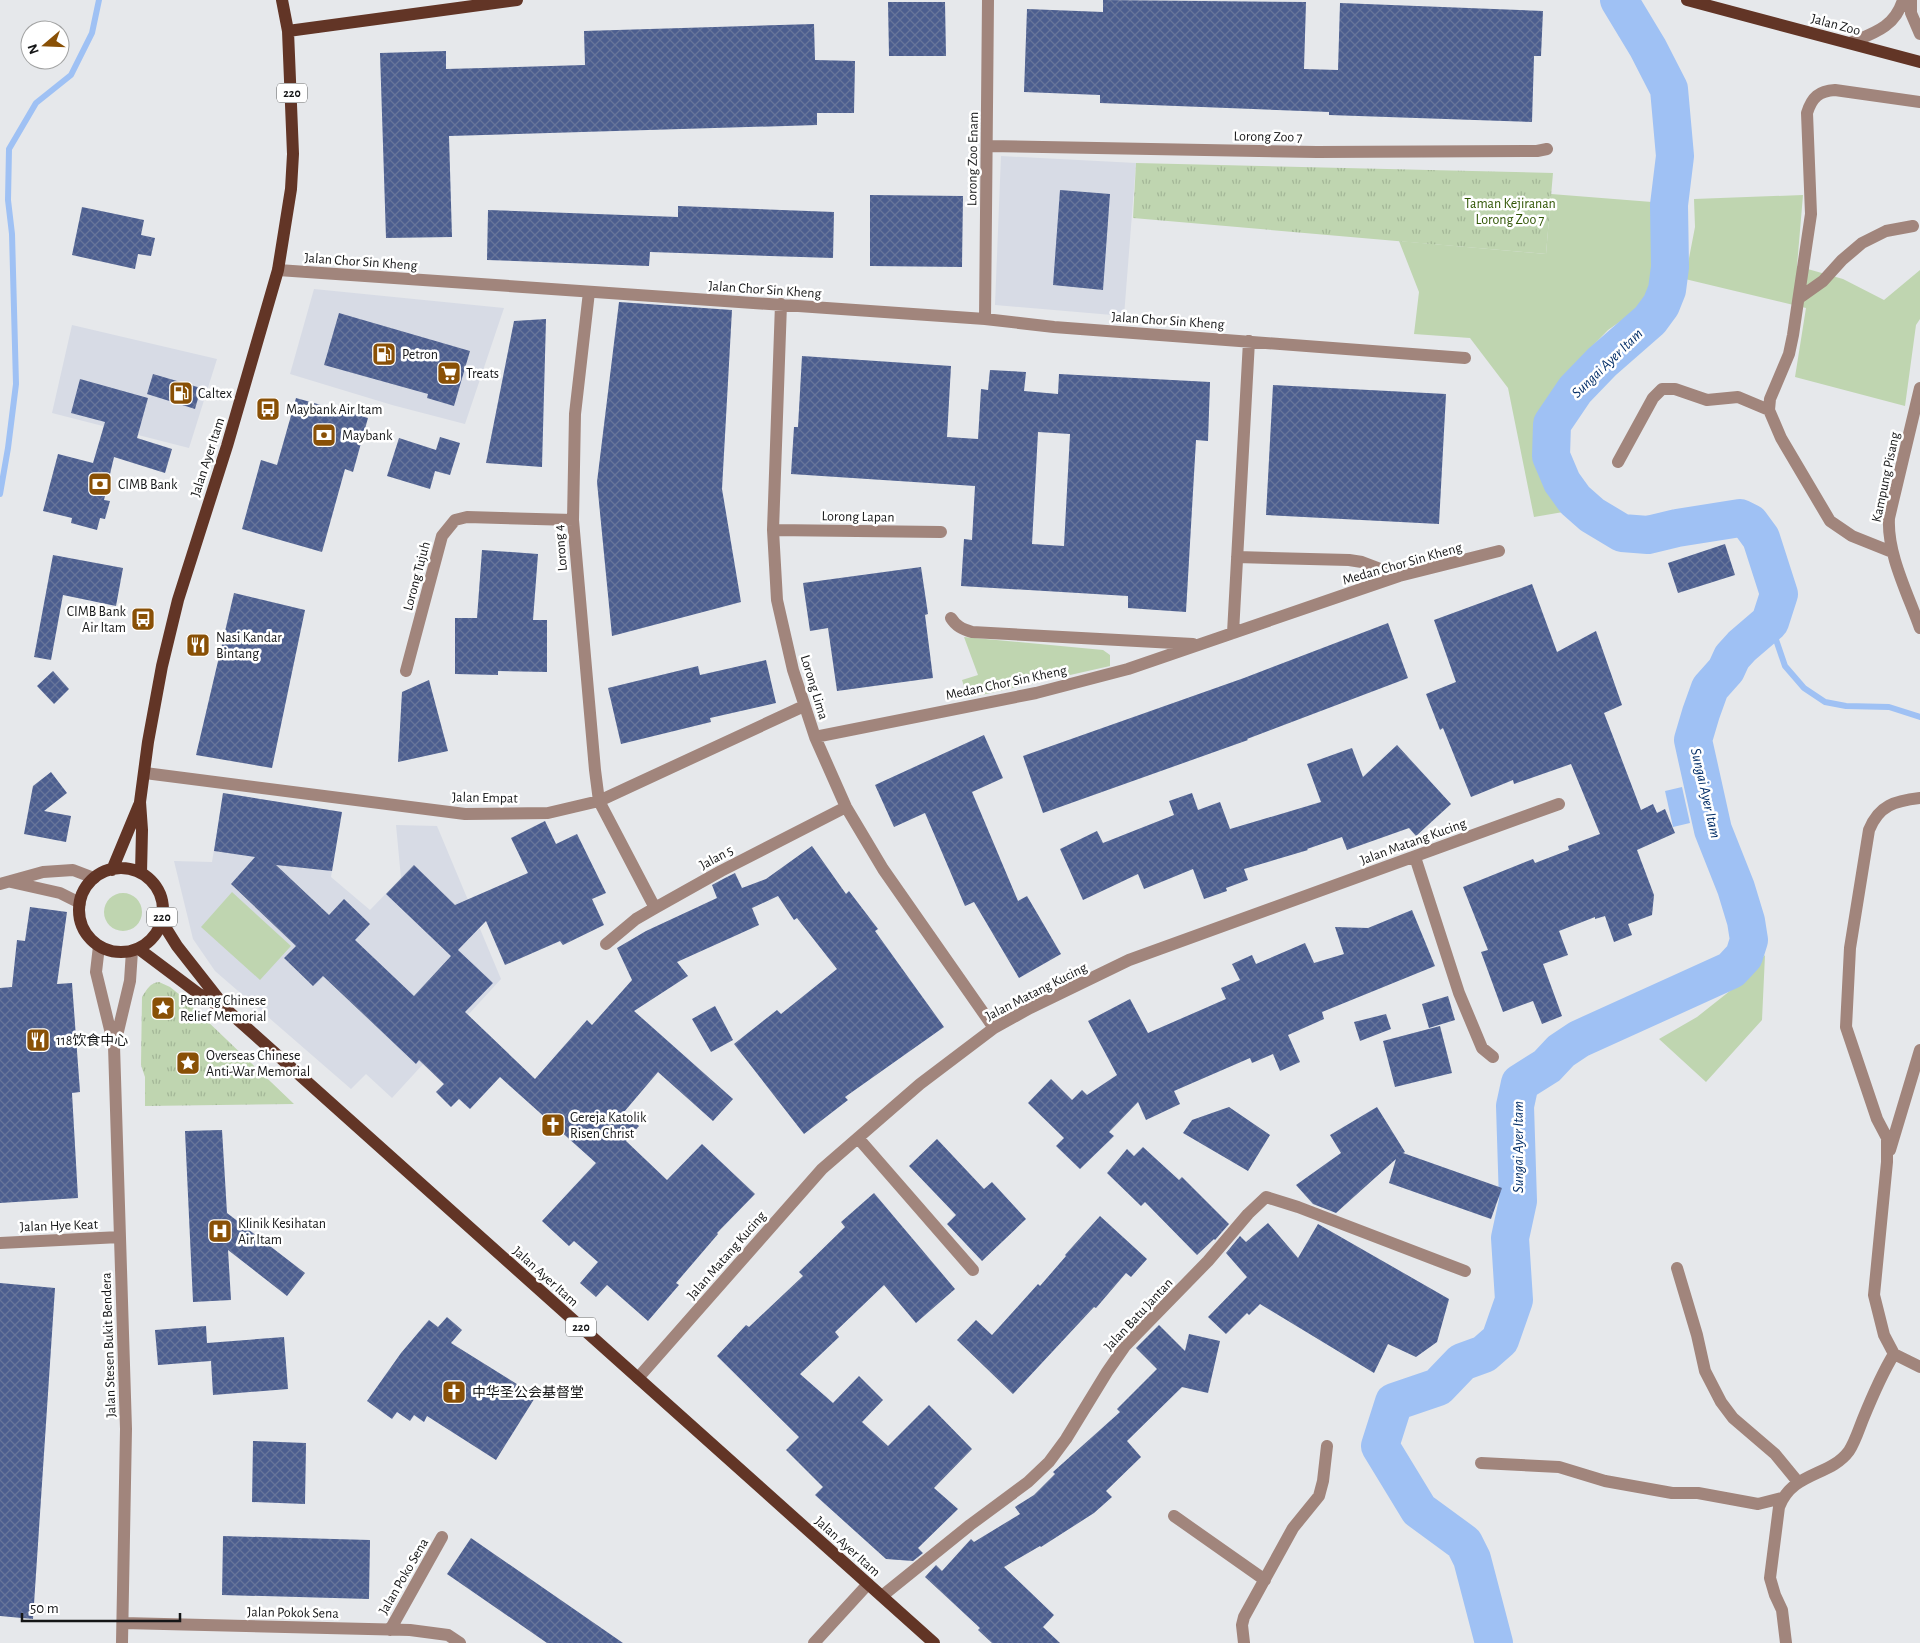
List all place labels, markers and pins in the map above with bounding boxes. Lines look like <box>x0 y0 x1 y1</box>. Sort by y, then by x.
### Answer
fuel station icon: Petron <box>371 341 397 367</box>
place label: Petron <box>402 348 438 362</box>
supermarket icon: Treats <box>436 360 462 386</box>
place label: Treats <box>466 367 499 381</box>
fuel station icon: Caltex <box>168 380 194 406</box>
place label: Caltex <box>198 387 232 401</box>
bus stop icon: Maybank Air Itam <box>255 396 281 422</box>
place label: Maybank Air Itam <box>286 403 383 417</box>
bank icon: Maybank <box>311 422 337 448</box>
place label: Maybank <box>342 429 393 443</box>
bank icon: CIMB Bank <box>87 471 113 497</box>
place label: CIMB Bank <box>118 478 178 492</box>
place label: CIMB Bank Air Itam <box>67 605 127 635</box>
bus stop icon: CIMB Bank Air Itam <box>130 606 156 632</box>
place label: Nasi Kandar Bintang <box>216 631 282 661</box>
restaurant icon: Nasi Kandar Bintang <box>185 632 211 658</box>
place label: Penang Chinese Relief Memorial <box>180 994 267 1024</box>
place icon: Penang Chinese Relief Memorial <box>150 995 176 1021</box>
restaurant icon: 118饮食中心 <box>25 1027 51 1053</box>
place label: 118饮食中心 <box>56 1033 128 1048</box>
place label: Overseas Chinese Anti-War Memorial <box>206 1049 310 1079</box>
place icon: Overseas Chinese Anti-War Memorial <box>175 1050 201 1076</box>
place label: Gereja Katolik Risen Christ <box>570 1111 647 1141</box>
church icon: Gereja Katolik Risen Christ <box>540 1112 566 1138</box>
place label: Klinik Kesihatan Air Itam <box>238 1217 326 1247</box>
hospital icon: Klinik Kesihatan Air Itam <box>207 1218 233 1244</box>
church icon: 中华圣公会基督堂 <box>441 1379 467 1405</box>
place label: 中华圣公会基督堂 <box>472 1384 584 1400</box>

